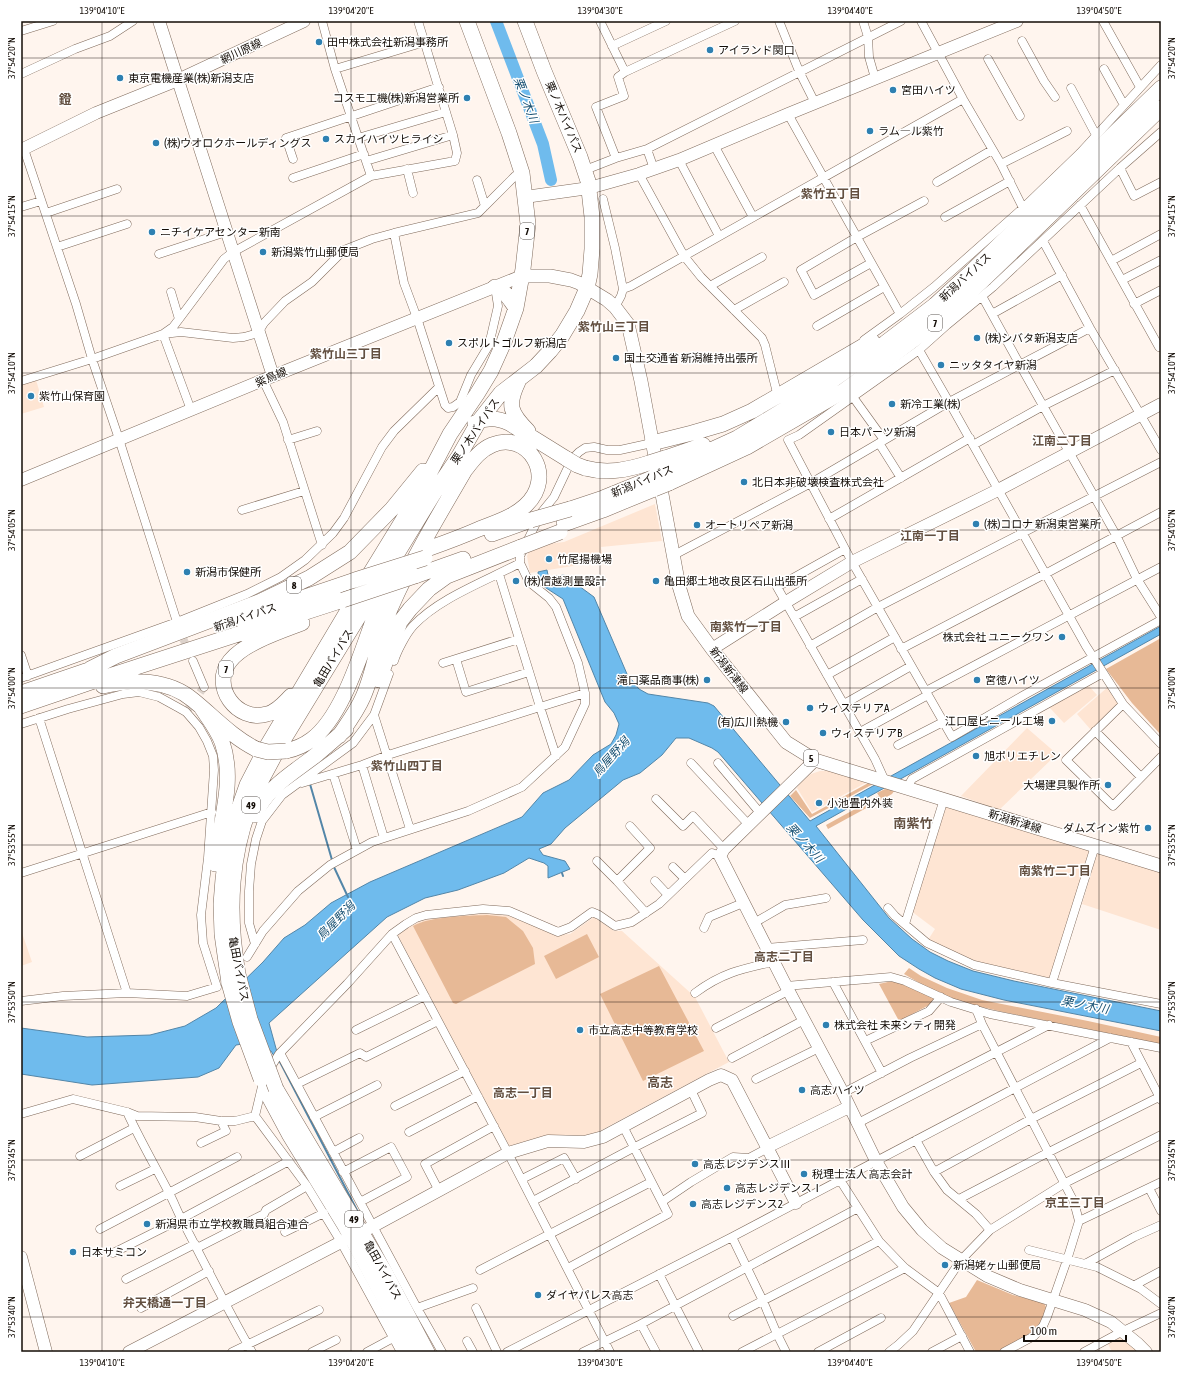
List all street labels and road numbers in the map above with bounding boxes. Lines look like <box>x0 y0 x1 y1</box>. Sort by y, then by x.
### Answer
street label: 網川原線 <box>219 36 263 66</box>
street label: 栗ノ木バイパス <box>543 79 585 155</box>
road number: 7 <box>520 223 534 239</box>
street label: 新潟バイパス <box>937 250 993 304</box>
road number: 7 <box>928 315 942 331</box>
street label: 紫鳥線 <box>253 365 289 389</box>
street label: 栗ノ木バイパス <box>449 396 501 466</box>
street label: 新潟バイパス <box>609 463 675 499</box>
road number: 8 <box>287 577 301 593</box>
street label: 新潟バイパス <box>212 601 278 633</box>
street label: 亀田バイパス <box>311 627 355 689</box>
street label: 新潟新津線 <box>707 645 751 695</box>
road number: 7 <box>219 661 233 677</box>
road number: 5 <box>804 750 818 766</box>
road number: 49 <box>242 797 260 813</box>
street label: 新潟新津線 <box>987 807 1043 835</box>
street label: 亀田バイパス <box>227 936 251 1002</box>
road number: 49 <box>345 1211 363 1227</box>
street label: 亀田バイパス <box>362 1238 404 1302</box>

